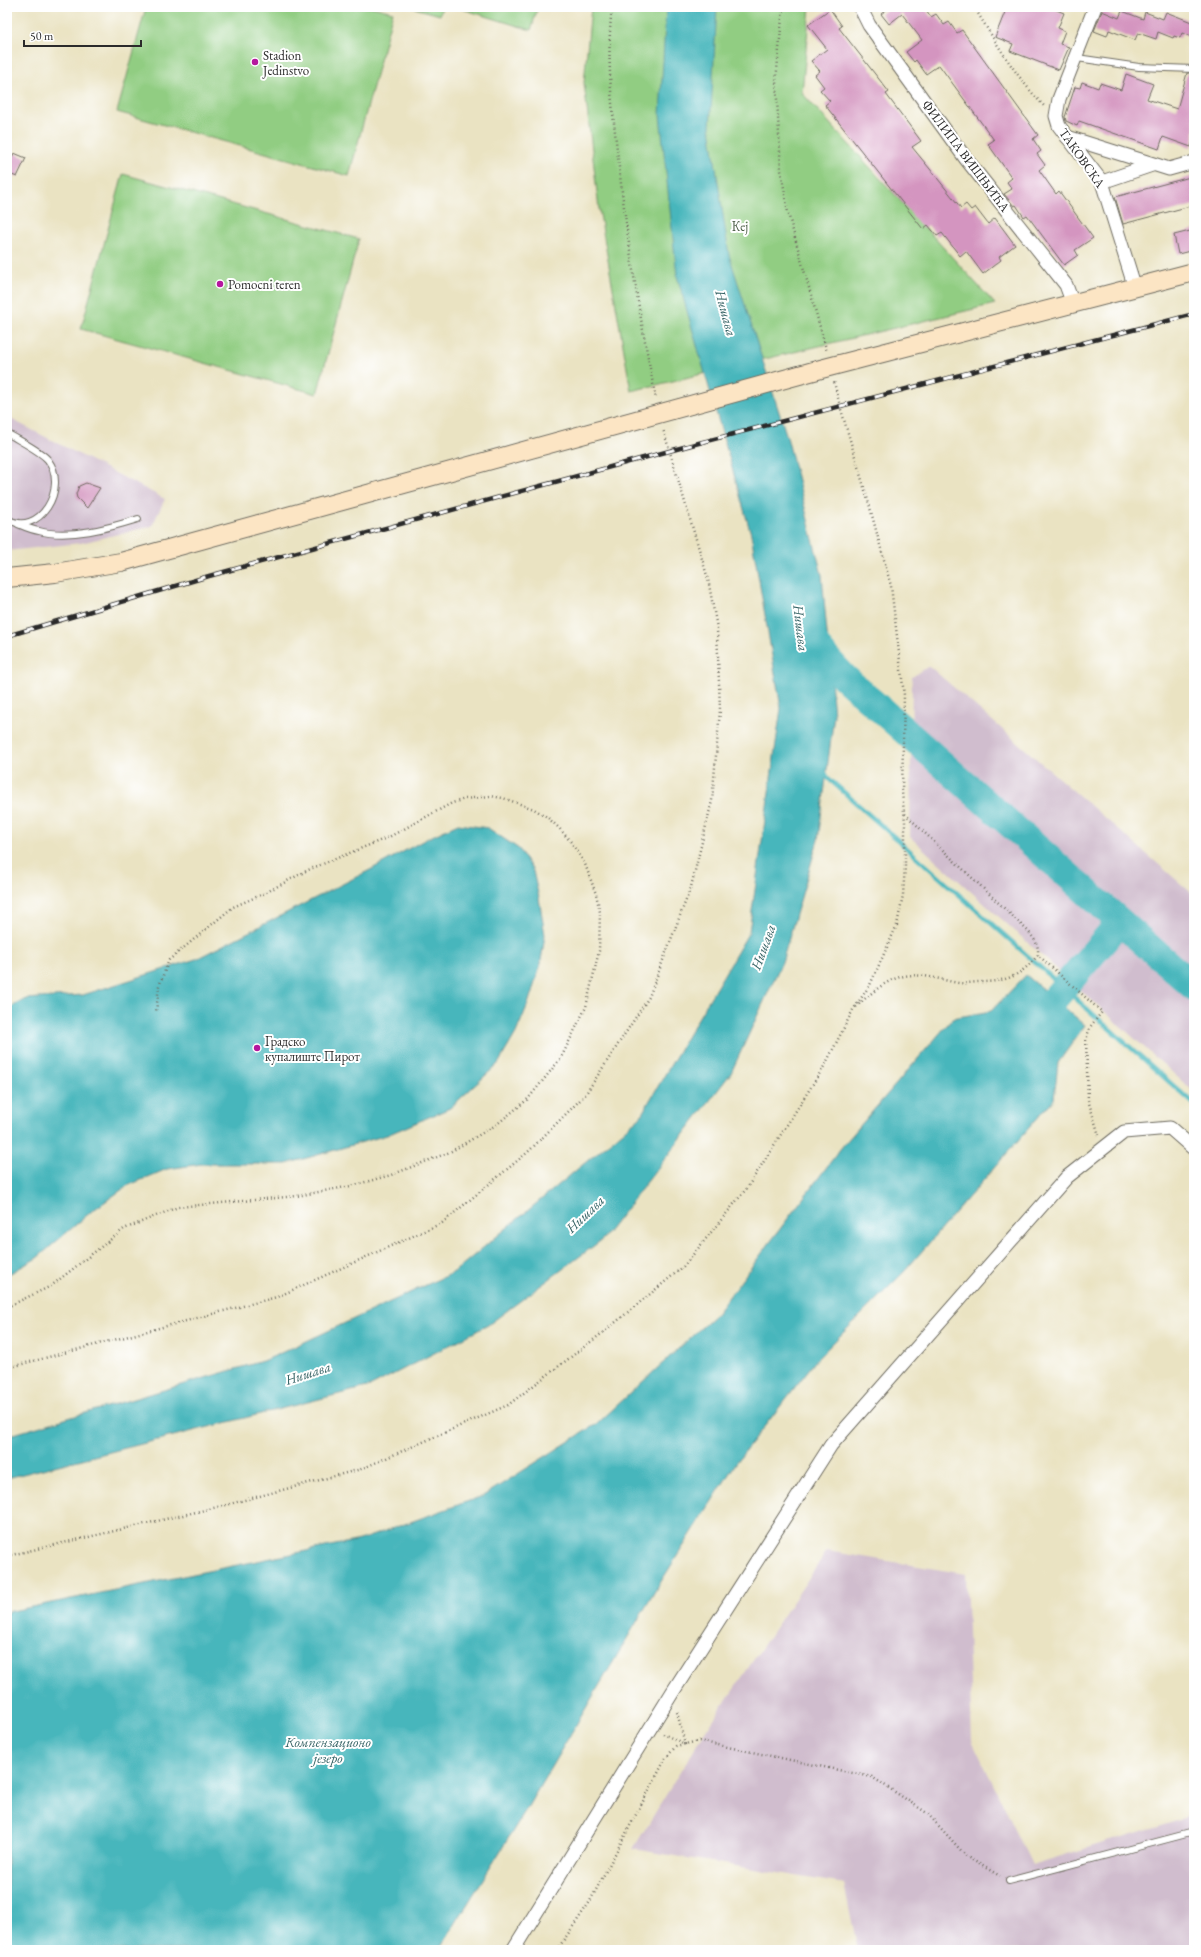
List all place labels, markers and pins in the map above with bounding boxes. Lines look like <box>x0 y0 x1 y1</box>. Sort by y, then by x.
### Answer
place label: Stadion Jedinstvo <box>262 47 309 79</box>
marker: Stadion Jedinstvo <box>250 57 260 67</box>
place label: Pomocni teren <box>228 276 301 293</box>
marker: Pomocni teren <box>215 279 225 289</box>
place label: Градско купалиште Пирот <box>265 1033 361 1065</box>
marker: Градско купалиште Пирот <box>252 1043 262 1053</box>

